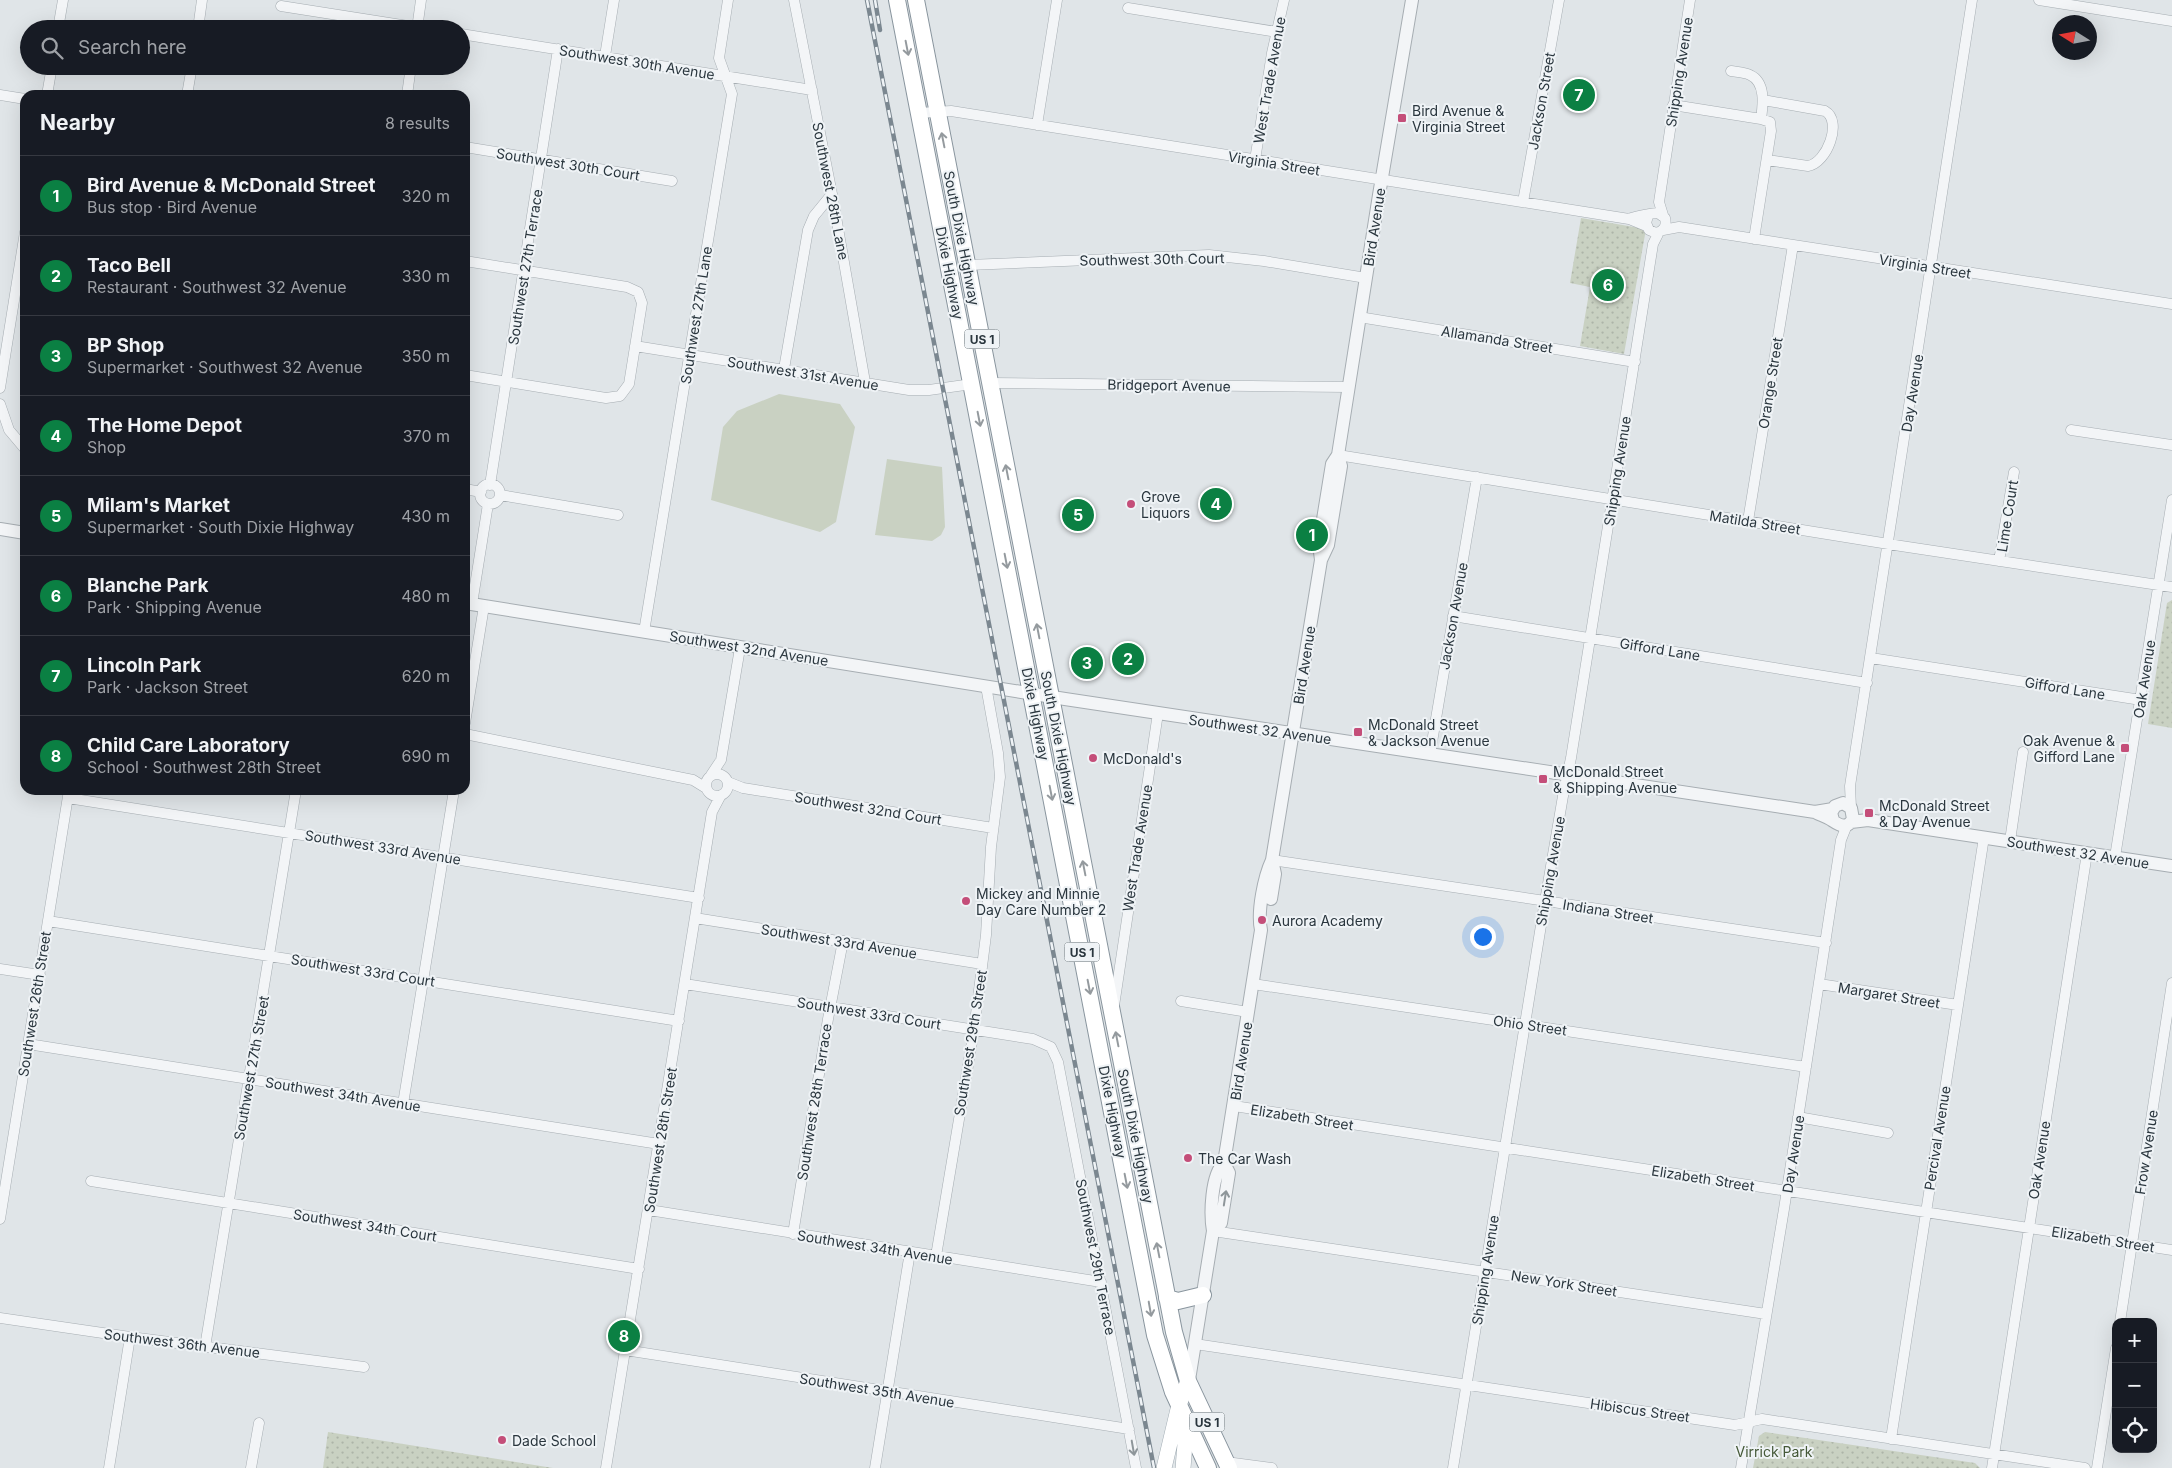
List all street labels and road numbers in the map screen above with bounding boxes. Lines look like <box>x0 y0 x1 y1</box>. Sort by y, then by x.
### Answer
street label: West Trade Avenue <box>1249 15 1289 145</box>
street label: Shipping Avenue <box>1662 16 1696 128</box>
street label: Southwest 30th Avenue <box>558 41 716 83</box>
street label: Jackson Street <box>1524 50 1558 151</box>
street label: Southwest 28th Lane <box>809 121 853 261</box>
street label: Southwest 30th Court <box>495 144 641 184</box>
street label: Virginia Street <box>1227 147 1322 179</box>
street label: South Dixie Highway <box>941 169 983 307</box>
street label: Bird Avenue <box>1359 187 1389 267</box>
street label: Southwest 27th Terrace <box>504 188 546 346</box>
street label: Dixie Highway <box>933 225 967 321</box>
street label: Southwest 27th Lane <box>677 245 715 385</box>
street label: Southwest 30th Court <box>1079 249 1225 269</box>
street label: Virginia Street <box>1878 250 1973 282</box>
street label: Allamanda Street <box>1440 322 1554 356</box>
road number: US 1 <box>964 329 1000 348</box>
street label: Orange Street <box>1754 336 1786 430</box>
street label: Southwest 31st Avenue <box>726 353 880 393</box>
street label: Day Avenue <box>1897 353 1927 433</box>
street label: Bridgeport Avenue <box>1107 375 1231 395</box>
street label: Shipping Avenue <box>1600 415 1634 527</box>
street label: Lime Court <box>1993 478 2021 553</box>
street label: Matilda Street <box>1708 506 1802 538</box>
street label: Jackson Avenue <box>1435 561 1471 671</box>
street label: Bird Avenue <box>1289 625 1319 705</box>
street label: Southwest 32nd Avenue <box>668 627 830 669</box>
street label: Gifford Lane <box>1618 634 1702 664</box>
street label: Oak Avenue <box>2129 638 2159 720</box>
street label: Dixie Highway <box>1019 666 1053 762</box>
street label: South Dixie Highway <box>1038 669 1080 807</box>
street label: Gifford Lane <box>2023 673 2107 703</box>
street label: Southwest 32 Avenue <box>1187 711 1333 747</box>
street label: West Trade Avenue <box>1119 783 1155 913</box>
street label: Southwest 32nd Court <box>793 788 943 828</box>
street label: Shipping Avenue <box>1532 815 1568 927</box>
street label: Southwest 33rd Avenue <box>304 826 462 868</box>
street label: Southwest 32 Avenue <box>2006 832 2150 872</box>
street label: Indiana Street <box>1562 895 1655 927</box>
street label: Southwest 33rd Avenue <box>760 920 918 962</box>
street label: Southwest 26th Street <box>14 930 54 1078</box>
road number: US 1 <box>1064 942 1100 962</box>
street label: Southwest 33rd Court <box>290 950 437 990</box>
street label: Southwest 29th Street <box>950 968 990 1117</box>
street label: Margaret Street <box>1837 979 1942 1012</box>
street label: Southwest 33rd Court <box>796 993 943 1033</box>
street label: Southwest 27th Street <box>230 994 272 1142</box>
street label: Ohio Street <box>1492 1011 1568 1039</box>
street label: Bird Avenue <box>1226 1021 1256 1101</box>
street label: Southwest 28th Terrace <box>793 1022 835 1182</box>
street label: Dixie Highway <box>1096 1064 1130 1160</box>
street label: Southwest 28th Street <box>640 1066 680 1214</box>
street label: South Dixie Highway <box>1115 1067 1157 1205</box>
street label: Southwest 34th Avenue <box>264 1073 422 1115</box>
street label: Percival Avenue <box>1920 1085 1954 1191</box>
street label: Elizabeth Street <box>1249 1100 1355 1134</box>
street label: Frow Avenue <box>2131 1108 2161 1196</box>
street label: Day Avenue <box>1778 1114 1808 1194</box>
street label: Oak Avenue <box>2024 1119 2054 1201</box>
street label: Elizabeth Street <box>1650 1161 1756 1195</box>
street label: Southwest 29th Terrace <box>1072 1177 1120 1337</box>
street label: Southwest 34th Court <box>292 1205 438 1245</box>
street label: Shipping Avenue <box>1468 1214 1502 1326</box>
street label: Elizabeth Street <box>2050 1222 2156 1256</box>
street label: Southwest 34th Avenue <box>796 1226 954 1268</box>
street label: New York Street <box>1510 1266 1619 1300</box>
street label: Southwest 36th Avenue <box>103 1325 261 1361</box>
street label: Southwest 35th Avenue <box>798 1369 956 1411</box>
street label: Hibiscus Street <box>1589 1395 1691 1425</box>
road number: US 1 <box>1190 1412 1224 1431</box>

